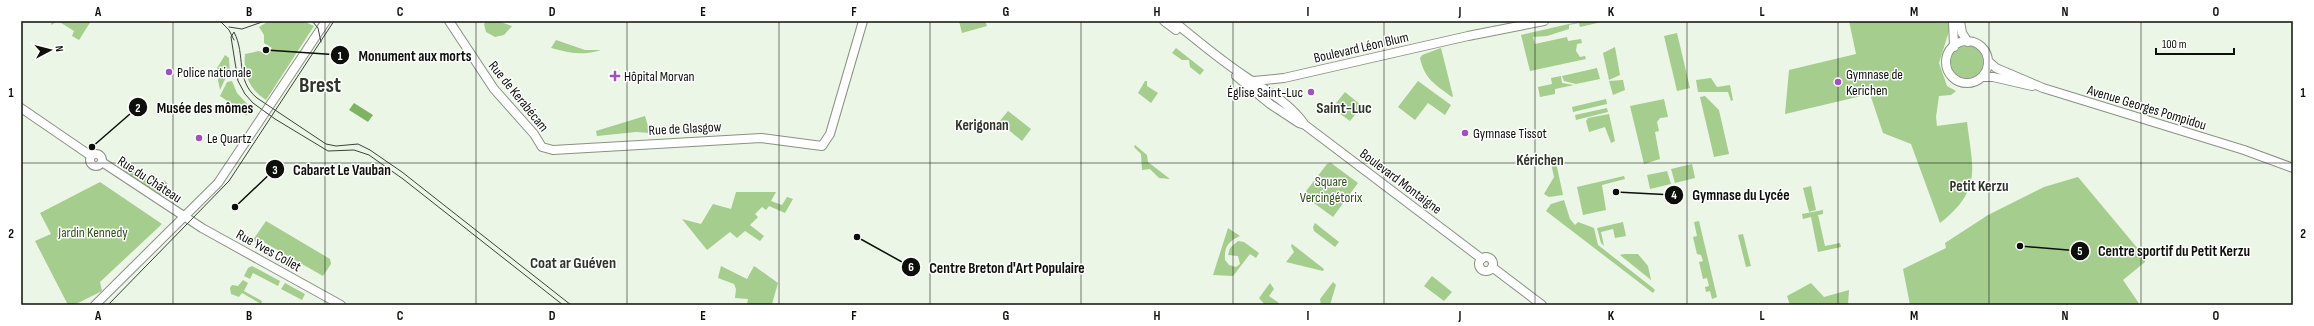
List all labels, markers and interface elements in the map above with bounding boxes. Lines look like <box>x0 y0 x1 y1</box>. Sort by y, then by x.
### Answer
text: A <box>94 4 102 20</box>
text: B <box>246 4 252 20</box>
text: C <box>397 4 404 20</box>
text: D <box>549 4 556 20</box>
text: E <box>700 4 706 20</box>
text: F <box>851 4 857 20</box>
text: G <box>1003 4 1010 20</box>
text: H <box>1154 4 1161 20</box>
text: I <box>1307 4 1310 20</box>
text: J <box>1458 4 1462 20</box>
text: K <box>1608 4 1615 20</box>
text: L <box>1759 4 1765 20</box>
text: M <box>1910 4 1918 20</box>
text: N <box>2062 4 2069 20</box>
text: O <box>2213 4 2220 20</box>
street label: Boulevard Léon Blum <box>1312 28 1410 67</box>
north arrow <box>30 30 70 70</box>
scale bar <box>2156 30 2234 56</box>
text: 100 m <box>2162 37 2187 52</box>
callout: Monument aux morts <box>330 42 479 69</box>
text: N <box>53 45 66 53</box>
text: Monument aux morts <box>359 47 472 66</box>
text: 1 <box>338 49 343 64</box>
street label: Rue de Kerabécam <box>485 58 552 135</box>
place label: Police nationale <box>177 64 251 81</box>
place label: Gymnase de Kerichen <box>1846 66 1903 99</box>
marker: Police nationale <box>164 67 174 77</box>
place label: Hôpital Morvan <box>624 68 695 85</box>
marker: Hôpital Morvan <box>609 70 621 82</box>
district label: Brest <box>299 72 341 99</box>
marker: Gymnase de Kerichen <box>1833 77 1843 87</box>
street label: Avenue Georges Pompidou <box>2084 81 2209 134</box>
place label: Église Saint-Luc <box>1227 84 1303 101</box>
text: 1 <box>8 85 14 101</box>
text: 1 <box>2300 85 2306 101</box>
marker: Église Saint-Luc <box>1306 87 1316 97</box>
callout: Musée des mômes <box>128 94 261 121</box>
text: Musée des mômes <box>157 99 254 118</box>
district label: Saint-Luc <box>1316 99 1372 118</box>
text: 2 <box>135 101 141 116</box>
district label: Kerigonan <box>955 116 1009 135</box>
street label: Rue de Glasgow <box>648 118 722 139</box>
place label: Gymnase Tissot <box>1473 125 1547 142</box>
marker: Gymnase Tissot <box>1460 128 1470 138</box>
place label: Le Quartz <box>207 130 252 147</box>
marker: Le Quartz <box>194 133 204 143</box>
street label: Boulevard Montaigne <box>1356 145 1445 218</box>
district label: Kérichen <box>1516 151 1564 170</box>
street label: Rue du Château <box>114 152 185 207</box>
callout: Cabaret Le Vauban <box>265 156 399 183</box>
text: Cabaret Le Vauban <box>293 161 391 180</box>
text: 3 <box>272 163 278 178</box>
park label: Square Vercingétorix <box>1300 173 1363 206</box>
district label: Petit Kerzu <box>1949 177 2009 196</box>
callout: Gymnase du Lycée <box>1664 182 1798 209</box>
text: Gymnase du Lycée <box>1692 186 1790 205</box>
text: 4 <box>1671 188 1677 203</box>
park label: Jardin Kennedy <box>57 224 128 241</box>
text: 2 <box>8 226 14 242</box>
street label: Rue Yves Collet <box>233 226 304 275</box>
text: 2 <box>2300 226 2306 242</box>
callout: Centre sportif du Petit Kerzu <box>2070 237 2258 264</box>
text: Centre sportif du Petit Kerzu <box>2098 242 2250 261</box>
text: 5 <box>2077 244 2083 259</box>
district label: Coat ar Guéven <box>530 254 616 273</box>
callout: Centre Breton d'Art Populaire <box>901 254 1093 281</box>
text: Centre Breton d'Art Populaire <box>929 259 1085 278</box>
text: 6 <box>908 260 914 275</box>
text: A <box>94 308 102 324</box>
text: B <box>246 308 252 324</box>
text: C <box>397 308 404 324</box>
text: D <box>549 308 556 324</box>
text: E <box>700 308 706 324</box>
text: F <box>851 308 857 324</box>
text: G <box>1003 308 1010 324</box>
text: H <box>1154 308 1161 324</box>
text: I <box>1307 308 1310 324</box>
text: J <box>1458 308 1462 324</box>
text: K <box>1608 308 1615 324</box>
text: L <box>1759 308 1765 324</box>
text: M <box>1910 308 1918 324</box>
text: N <box>2062 308 2069 324</box>
text: O <box>2213 308 2220 324</box>

